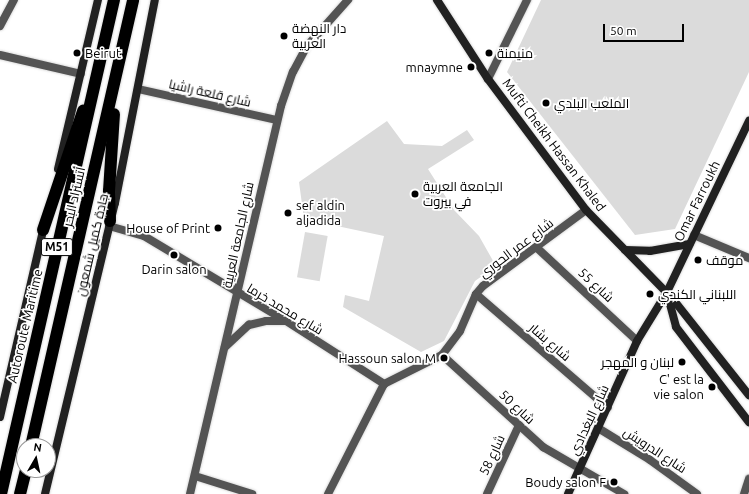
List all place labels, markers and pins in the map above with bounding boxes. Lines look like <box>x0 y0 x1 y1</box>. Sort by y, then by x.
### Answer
place label: دار النهضة العربية <box>292 21 346 52</box>
marker: دار النهضة العربية <box>279 31 289 41</box>
place label: Beirut <box>85 45 121 61</box>
place label: منيمنة <box>497 45 533 61</box>
marker: Beirut <box>72 48 82 58</box>
marker: منيمنة <box>484 48 494 58</box>
place label: mnaymne <box>406 59 463 75</box>
marker: mnaymne <box>466 62 476 72</box>
place label: الملعب البلدي <box>554 95 629 111</box>
marker: الملعب البلدي <box>541 98 551 108</box>
place label: الجامعة العربية في بيروت <box>423 179 503 210</box>
marker: الجامعة العربية في بيروت <box>410 189 420 199</box>
place label: sef aldin aljadida <box>296 198 345 229</box>
marker: sef aldin aljadida <box>283 208 293 218</box>
place label: House of Print <box>126 220 210 236</box>
marker: House of Print <box>213 223 223 233</box>
marker: Darin salon <box>169 250 179 260</box>
place label: موقف <box>706 252 743 268</box>
marker: موقف <box>693 255 703 265</box>
place label: Darin salon <box>141 261 207 277</box>
place label: اللبناني الكندي <box>658 286 737 302</box>
marker: اللبناني الكندي <box>645 289 655 299</box>
place label: Hassoun salon M <box>339 350 436 366</box>
marker: Hassoun salon M <box>439 353 449 363</box>
place label: لبنان و المهجر <box>601 354 674 370</box>
marker: لبنان و المهجر <box>677 357 687 367</box>
place label: C' est la vie salon <box>654 372 704 403</box>
marker: C' est la vie salon <box>707 382 717 392</box>
place label: Boudy salon F <box>525 474 606 490</box>
marker: Boudy salon F <box>609 477 619 487</box>

